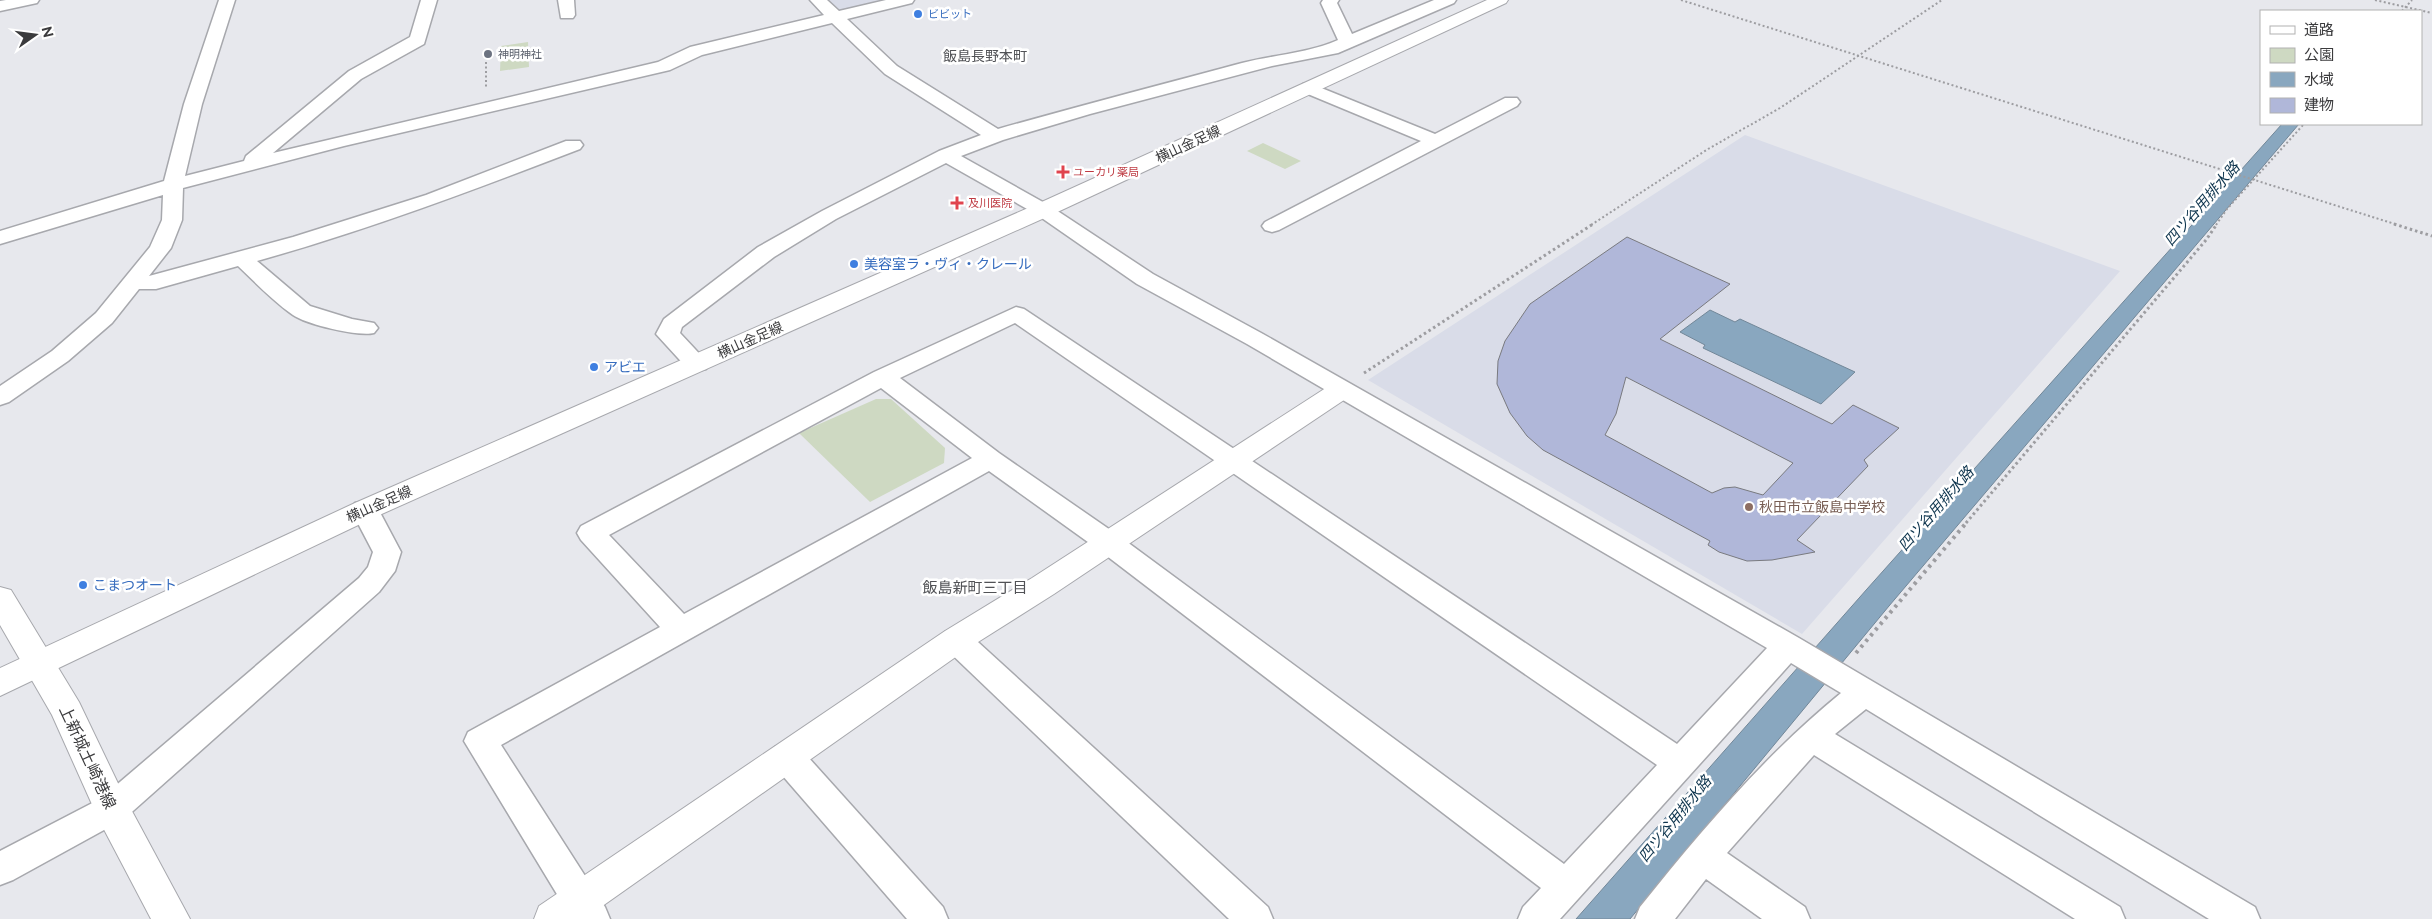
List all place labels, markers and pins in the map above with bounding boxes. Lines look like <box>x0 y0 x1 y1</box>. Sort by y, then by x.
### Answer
marker: ビビット <box>912 8 924 20</box>
place label: ビビット <box>928 8 972 21</box>
marker: 神明神社 <box>482 48 494 60</box>
place label: 神明神社 <box>498 48 542 61</box>
marker: ユーカリ薬局 <box>1057 166 1069 178</box>
place label: ユーカリ薬局 <box>1073 166 1139 179</box>
marker: 及川医院 <box>950 196 964 210</box>
place label: 及川医院 <box>968 197 1012 210</box>
place label: 美容室ラ・ヴィ・クレール <box>864 256 1032 272</box>
marker: 美容室ラ・ヴィ・クレール <box>848 258 860 270</box>
place label: アビエ <box>604 359 646 375</box>
marker: アビエ <box>588 361 600 373</box>
place label: 秋田市立飯島中学校 <box>1759 499 1885 515</box>
marker: 秋田市立飯島中学校 <box>1743 501 1755 513</box>
place label: こまつオート <box>93 577 177 593</box>
marker: こまつオート <box>77 579 89 591</box>

